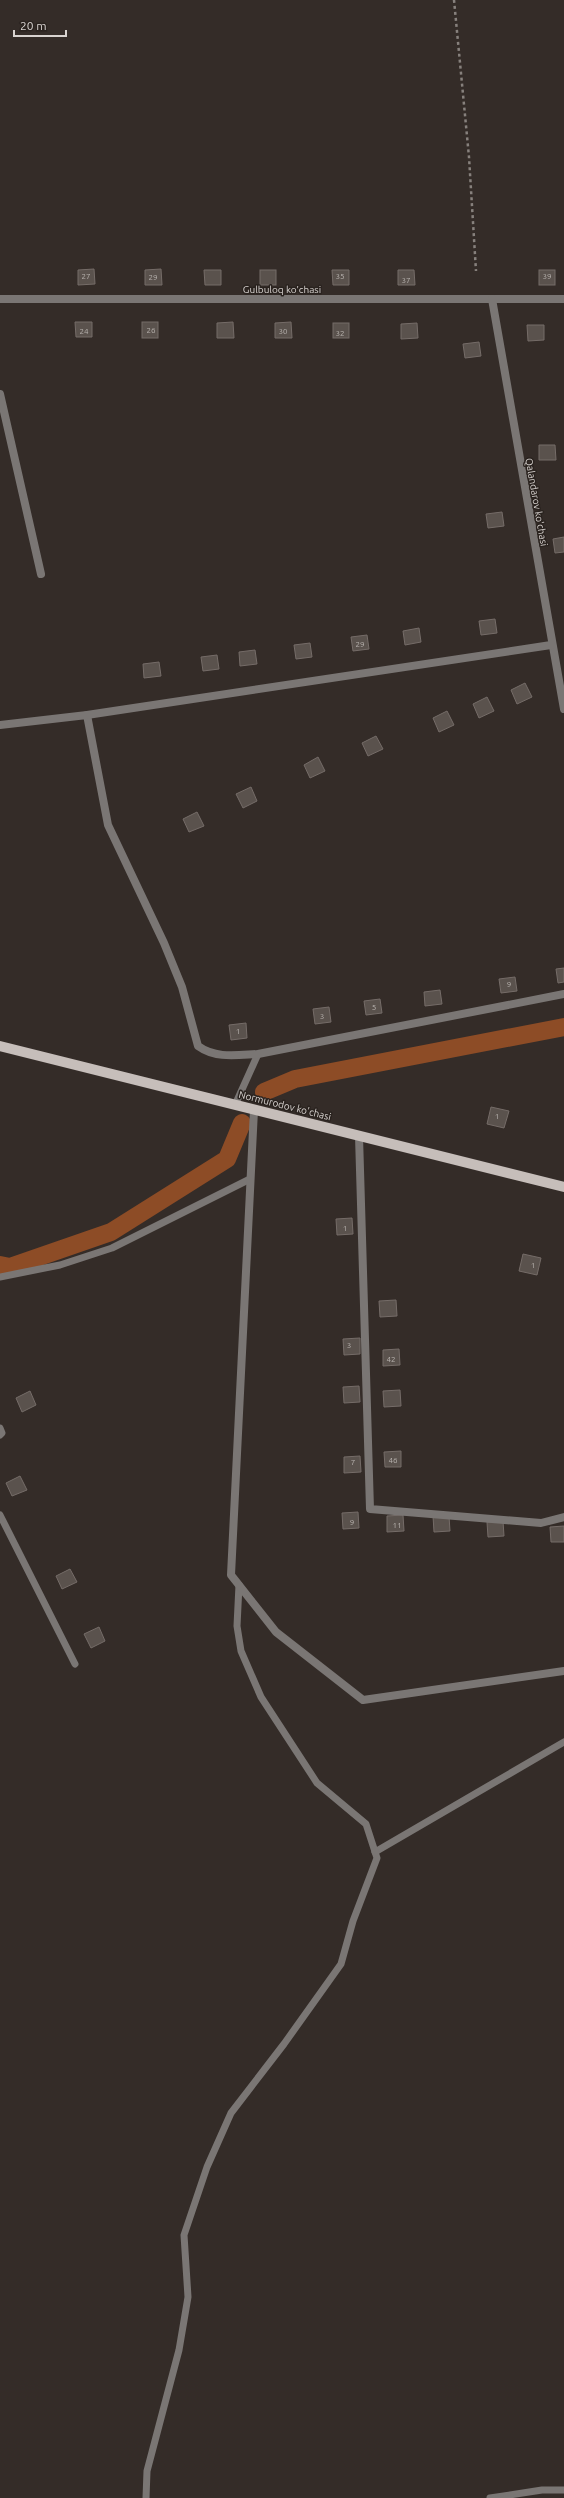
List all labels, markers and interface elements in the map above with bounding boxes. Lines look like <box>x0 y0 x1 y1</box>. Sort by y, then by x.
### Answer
scale bar <box>14 12 66 38</box>
text: 20 m <box>20 19 47 32</box>
house number: 27 <box>81 272 91 281</box>
house number: 35 <box>335 272 345 281</box>
house number: 39 <box>542 272 552 281</box>
house number: 29 <box>148 273 158 282</box>
house number: 37 <box>401 276 411 285</box>
street label: Gulbuloq ko'chasi <box>243 284 321 295</box>
house number: 26 <box>146 326 156 335</box>
house number: 24 <box>79 327 89 336</box>
house number: 30 <box>278 327 288 336</box>
house number: 32 <box>335 329 345 338</box>
street label: Qalandarov ko'chasi <box>523 457 550 547</box>
house number: 29 <box>355 640 365 649</box>
house number: 9 <box>507 980 511 989</box>
house number: 5 <box>372 1003 376 1012</box>
house number: 3 <box>320 1012 324 1021</box>
house number: 1 <box>236 1027 240 1036</box>
street label: Normurodov ko'chasi <box>238 1089 332 1122</box>
house number: 1 <box>495 1112 499 1121</box>
house number: 1 <box>343 1224 347 1233</box>
house number: 1 <box>531 1261 535 1270</box>
house number: 3 <box>347 1341 351 1350</box>
house number: 42 <box>386 1355 396 1364</box>
house number: 46 <box>388 1456 398 1465</box>
house number: 7 <box>351 1458 355 1467</box>
house number: 9 <box>350 1518 354 1527</box>
house number: 11 <box>392 1521 402 1530</box>

